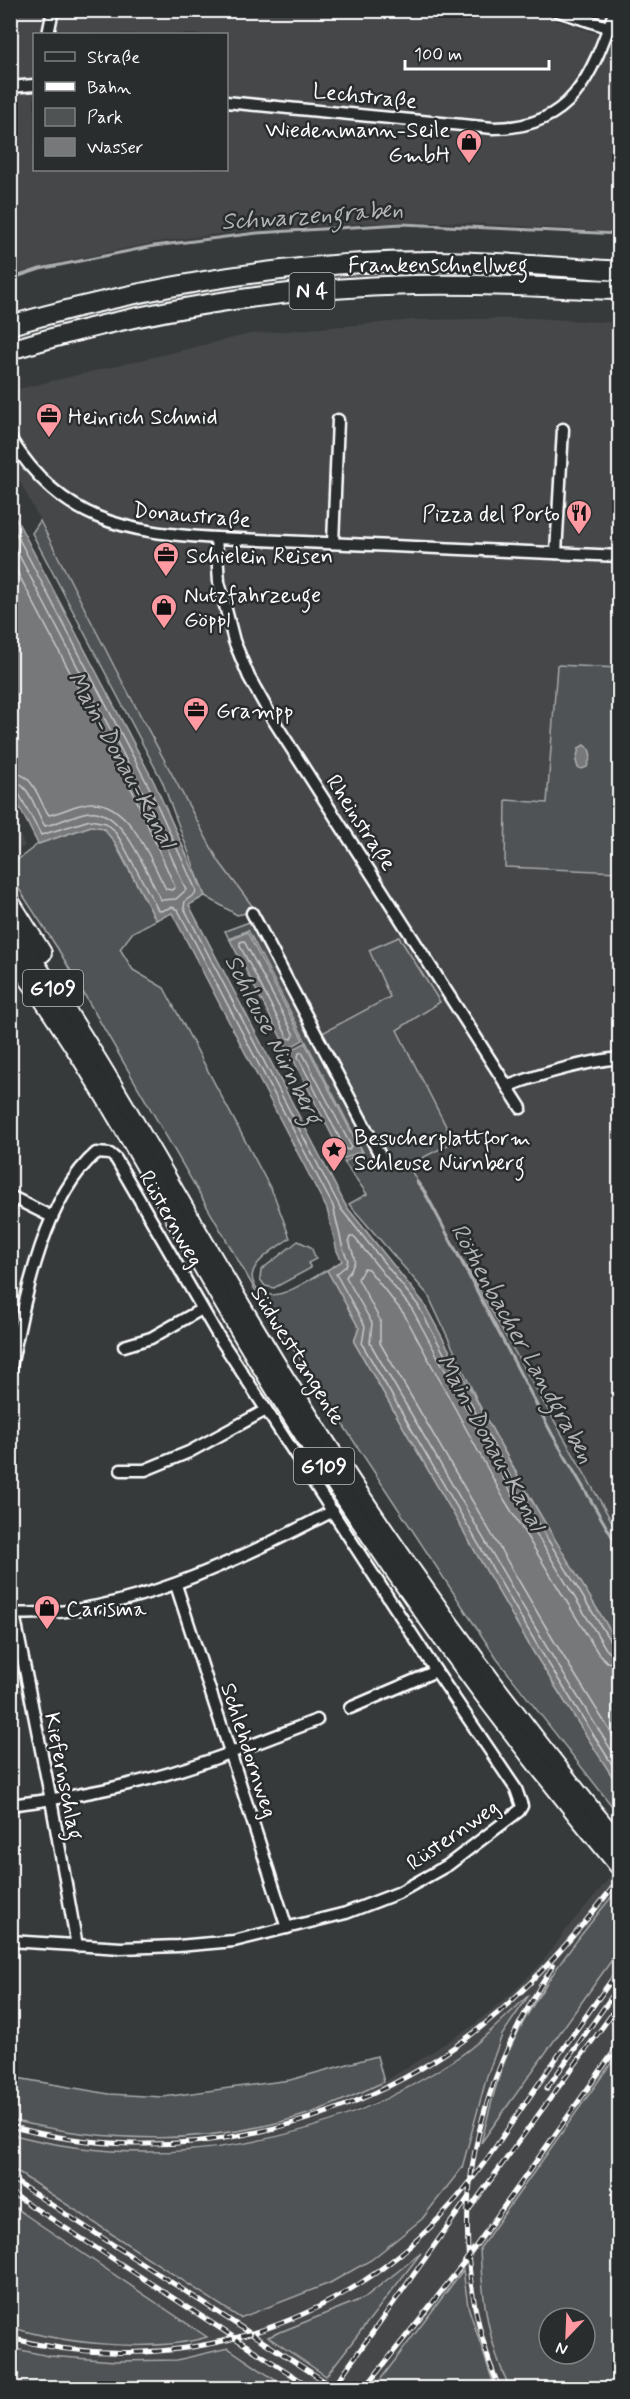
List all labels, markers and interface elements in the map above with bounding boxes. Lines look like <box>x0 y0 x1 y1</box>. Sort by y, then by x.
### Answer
legend <box>33 33 228 171</box>
scale bar <box>405 33 549 71</box>
text: 100 m <box>414 43 462 67</box>
text: Straße <box>87 46 140 70</box>
text: Bahn <box>87 76 131 100</box>
street label: Lechstraße <box>311 78 418 116</box>
text: Park <box>87 106 123 130</box>
place label: Wiedenmann-Seile GmbH <box>265 117 450 170</box>
shop icon: Wiedenmann-Seile GmbH <box>454 127 484 165</box>
text: Wasser <box>87 136 144 160</box>
water label: Schwarzengraben <box>220 195 404 241</box>
street label: Frankenschnellweg <box>348 252 528 283</box>
road number: N 4 <box>290 273 334 309</box>
office icon: Heinrich Schmid <box>34 401 64 439</box>
place label: Heinrich Schmid <box>68 404 218 432</box>
street label: Donaustraße <box>132 497 252 535</box>
restaurant icon: Pizza del Porto <box>564 498 594 536</box>
place label: Pizza del Porto <box>422 501 560 529</box>
office icon: Schielein Reisen <box>151 540 181 578</box>
place label: Schielein Reisen <box>186 543 333 571</box>
place label: Nutzfahrzeuge Göppl <box>184 582 321 635</box>
shop icon: Nutzfahrzeuge Göppl <box>149 592 179 630</box>
water label: Main-Donau-Kanal <box>59 666 184 856</box>
office icon: Grampp <box>181 695 211 733</box>
place label: Grampp <box>216 698 293 726</box>
street label: Rheinstraße <box>319 770 402 877</box>
water label: Schleuse Nürnberg <box>214 950 330 1134</box>
road number: G109 <box>23 970 83 1006</box>
place label: Besucherplattform Schleuse Nürnberg <box>354 1125 531 1181</box>
place icon: Besucherplattform Schleuse Nürnberg <box>319 1135 349 1173</box>
street label: Rüsternweg <box>131 1166 209 1273</box>
water label: Röthenbacher Landgraben <box>440 1218 601 1471</box>
street label: Südwesttangente <box>241 1281 351 1432</box>
water label: Main-Donau-Kanal <box>428 1349 553 1539</box>
road number: G109 <box>294 1448 354 1484</box>
shop icon: Carisma <box>32 1593 62 1631</box>
place label: Carisma <box>66 1596 147 1624</box>
street label: Schlehdornweg <box>212 1680 283 1822</box>
street label: Kiefernschlag <box>34 1710 89 1843</box>
street label: Rüsternweg <box>401 1794 505 1879</box>
north arrow <box>537 2306 597 2366</box>
text: N <box>553 2337 571 2360</box>

